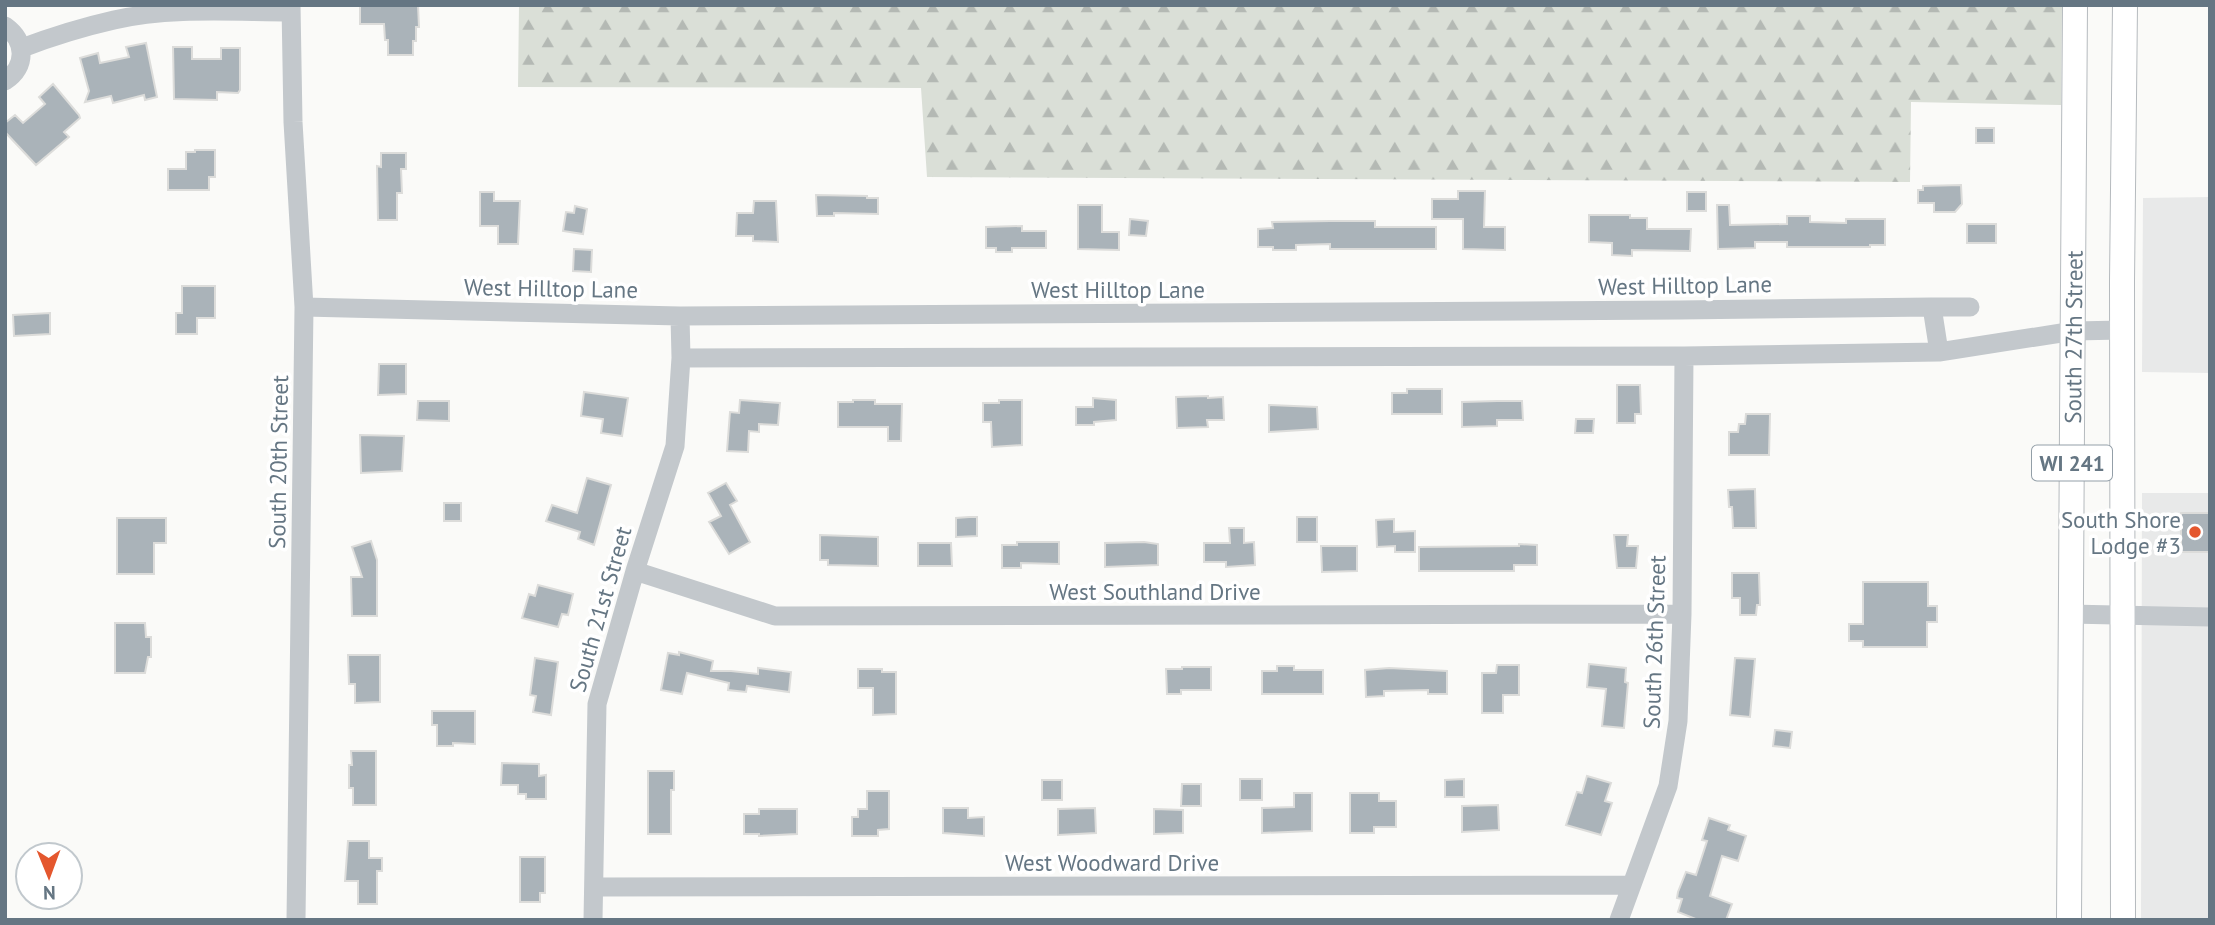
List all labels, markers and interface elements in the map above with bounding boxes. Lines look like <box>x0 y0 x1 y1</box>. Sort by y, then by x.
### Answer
street label: South 27th Street <box>2057 250 2088 424</box>
street label: West Hilltop Lane <box>1598 269 1772 301</box>
street label: West Hilltop Lane <box>464 272 638 304</box>
street label: West Hilltop Lane <box>1031 275 1205 304</box>
street label: South 20th Street <box>262 375 294 549</box>
road number: WI 241 <box>2032 446 2112 480</box>
place label: South Shore Lodge #3 <box>2061 505 2181 560</box>
street label: South 21st Street <box>563 523 638 695</box>
marker: South Shore Lodge #3 <box>2187 524 2203 540</box>
street label: South 26th Street <box>1636 554 1672 729</box>
street label: West Southland Drive <box>1049 577 1261 606</box>
north arrow <box>14 841 84 911</box>
street label: West Woodward Drive <box>1005 848 1219 877</box>
text: N <box>43 881 56 905</box>

